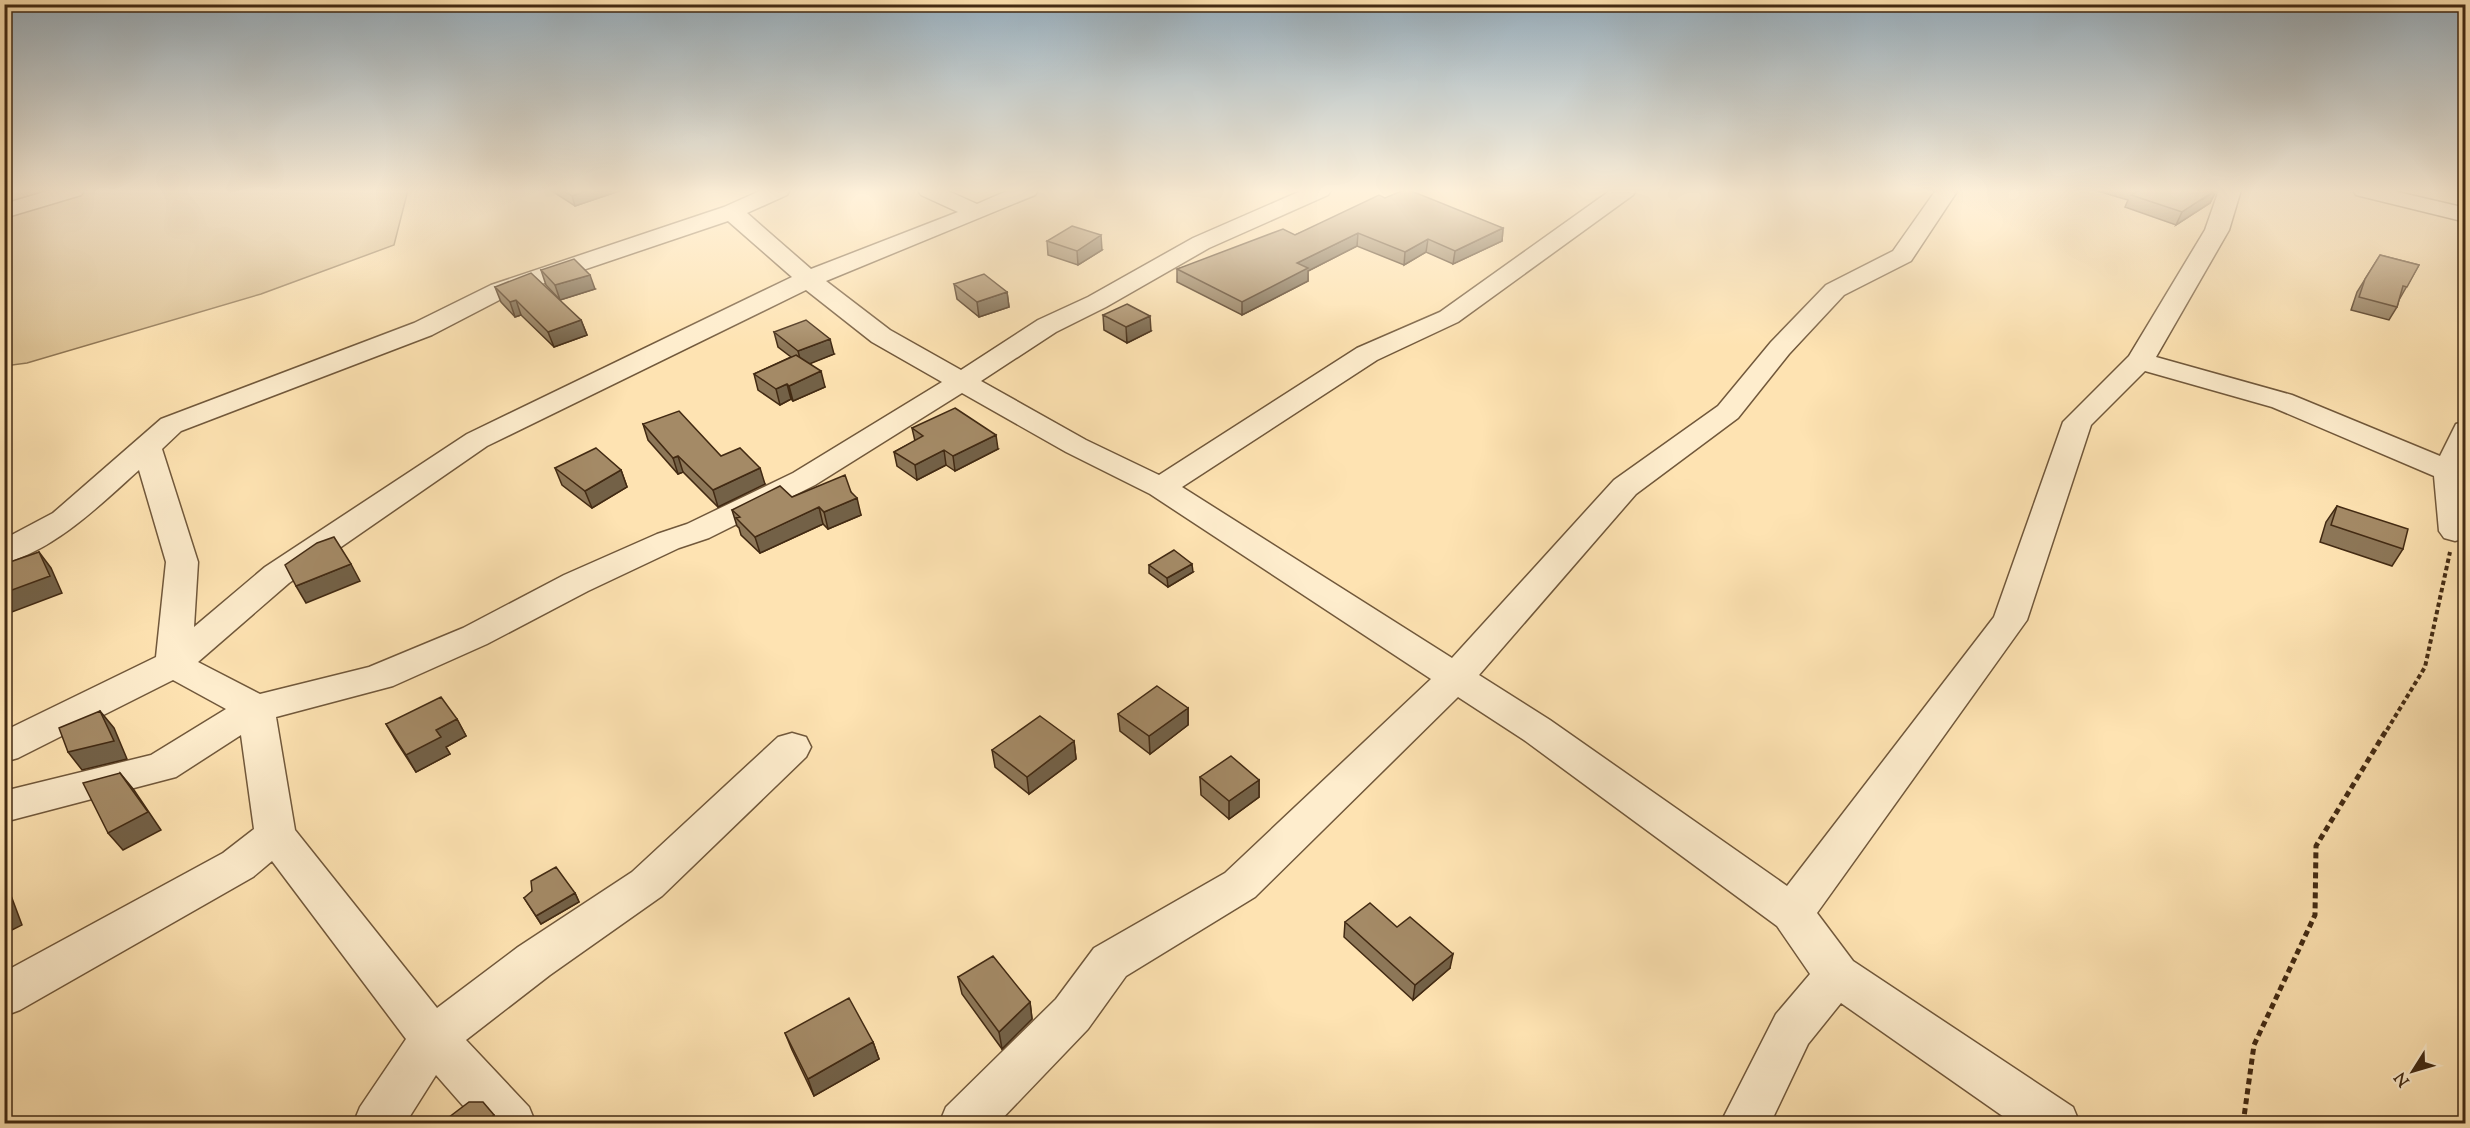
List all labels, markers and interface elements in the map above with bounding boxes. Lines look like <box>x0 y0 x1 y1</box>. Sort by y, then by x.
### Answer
north arrow <box>2383 1041 2443 1101</box>
text: N <box>2390 1066 2416 1091</box>

